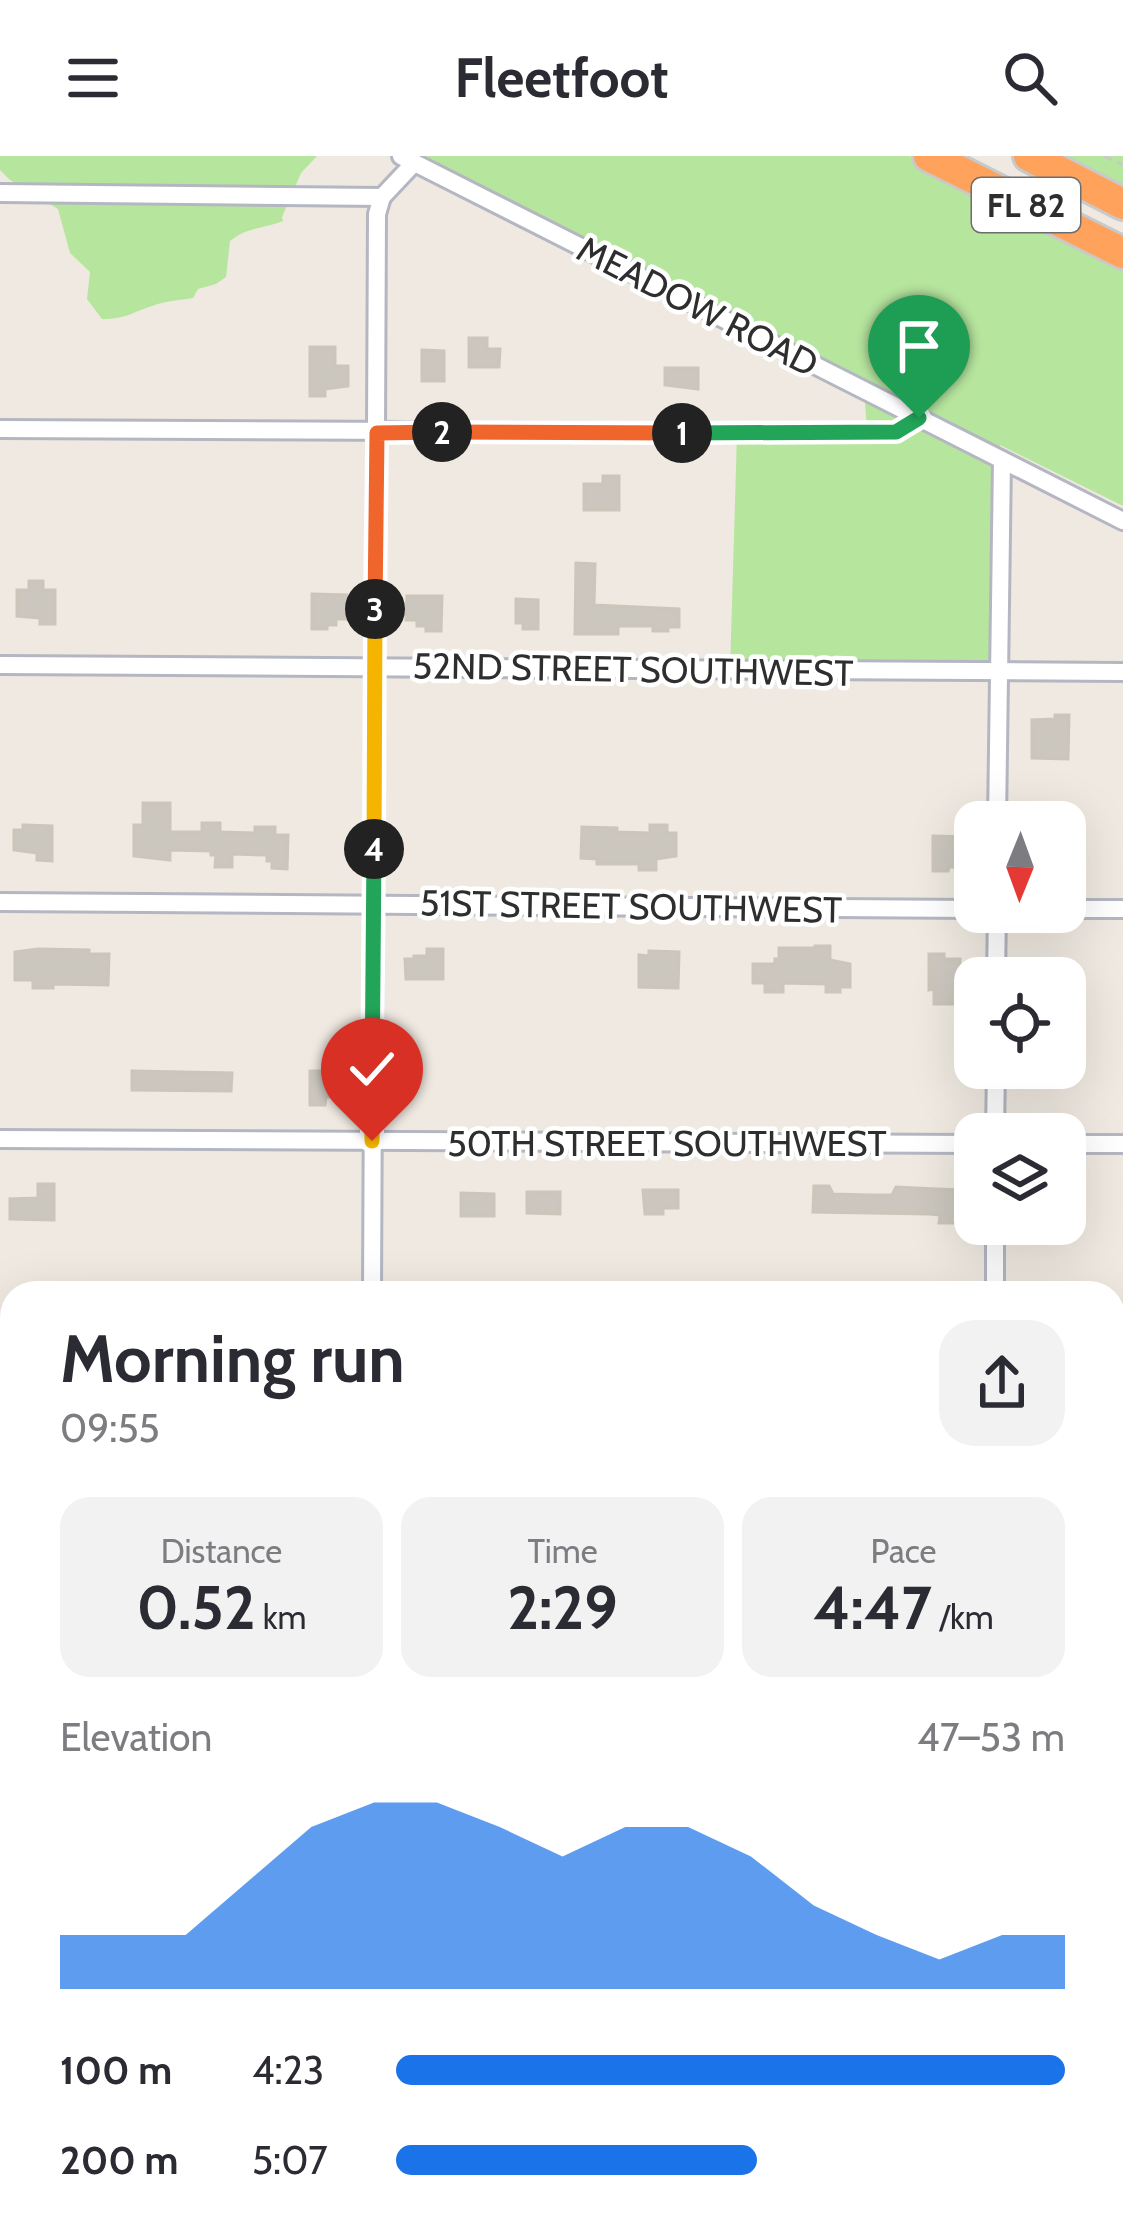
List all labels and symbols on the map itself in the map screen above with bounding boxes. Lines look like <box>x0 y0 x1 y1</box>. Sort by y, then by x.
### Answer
road number: FL 82 <box>972 178 1080 232</box>
street label: MEADOW ROAD <box>570 226 826 386</box>
pin <box>868 295 970 418</box>
pin: 2 <box>412 402 472 462</box>
pin: 1 <box>652 403 712 463</box>
pin: 3 <box>345 579 405 639</box>
street label: 52ND STREET SOUTHWEST <box>412 643 854 695</box>
north arrow <box>954 801 1086 933</box>
pin: 4 <box>344 819 404 879</box>
street label: 51ST STREET SOUTHWEST <box>420 880 842 932</box>
pin <box>321 1018 423 1141</box>
street label: 50TH STREET SOUTHWEST <box>447 1121 887 1165</box>

